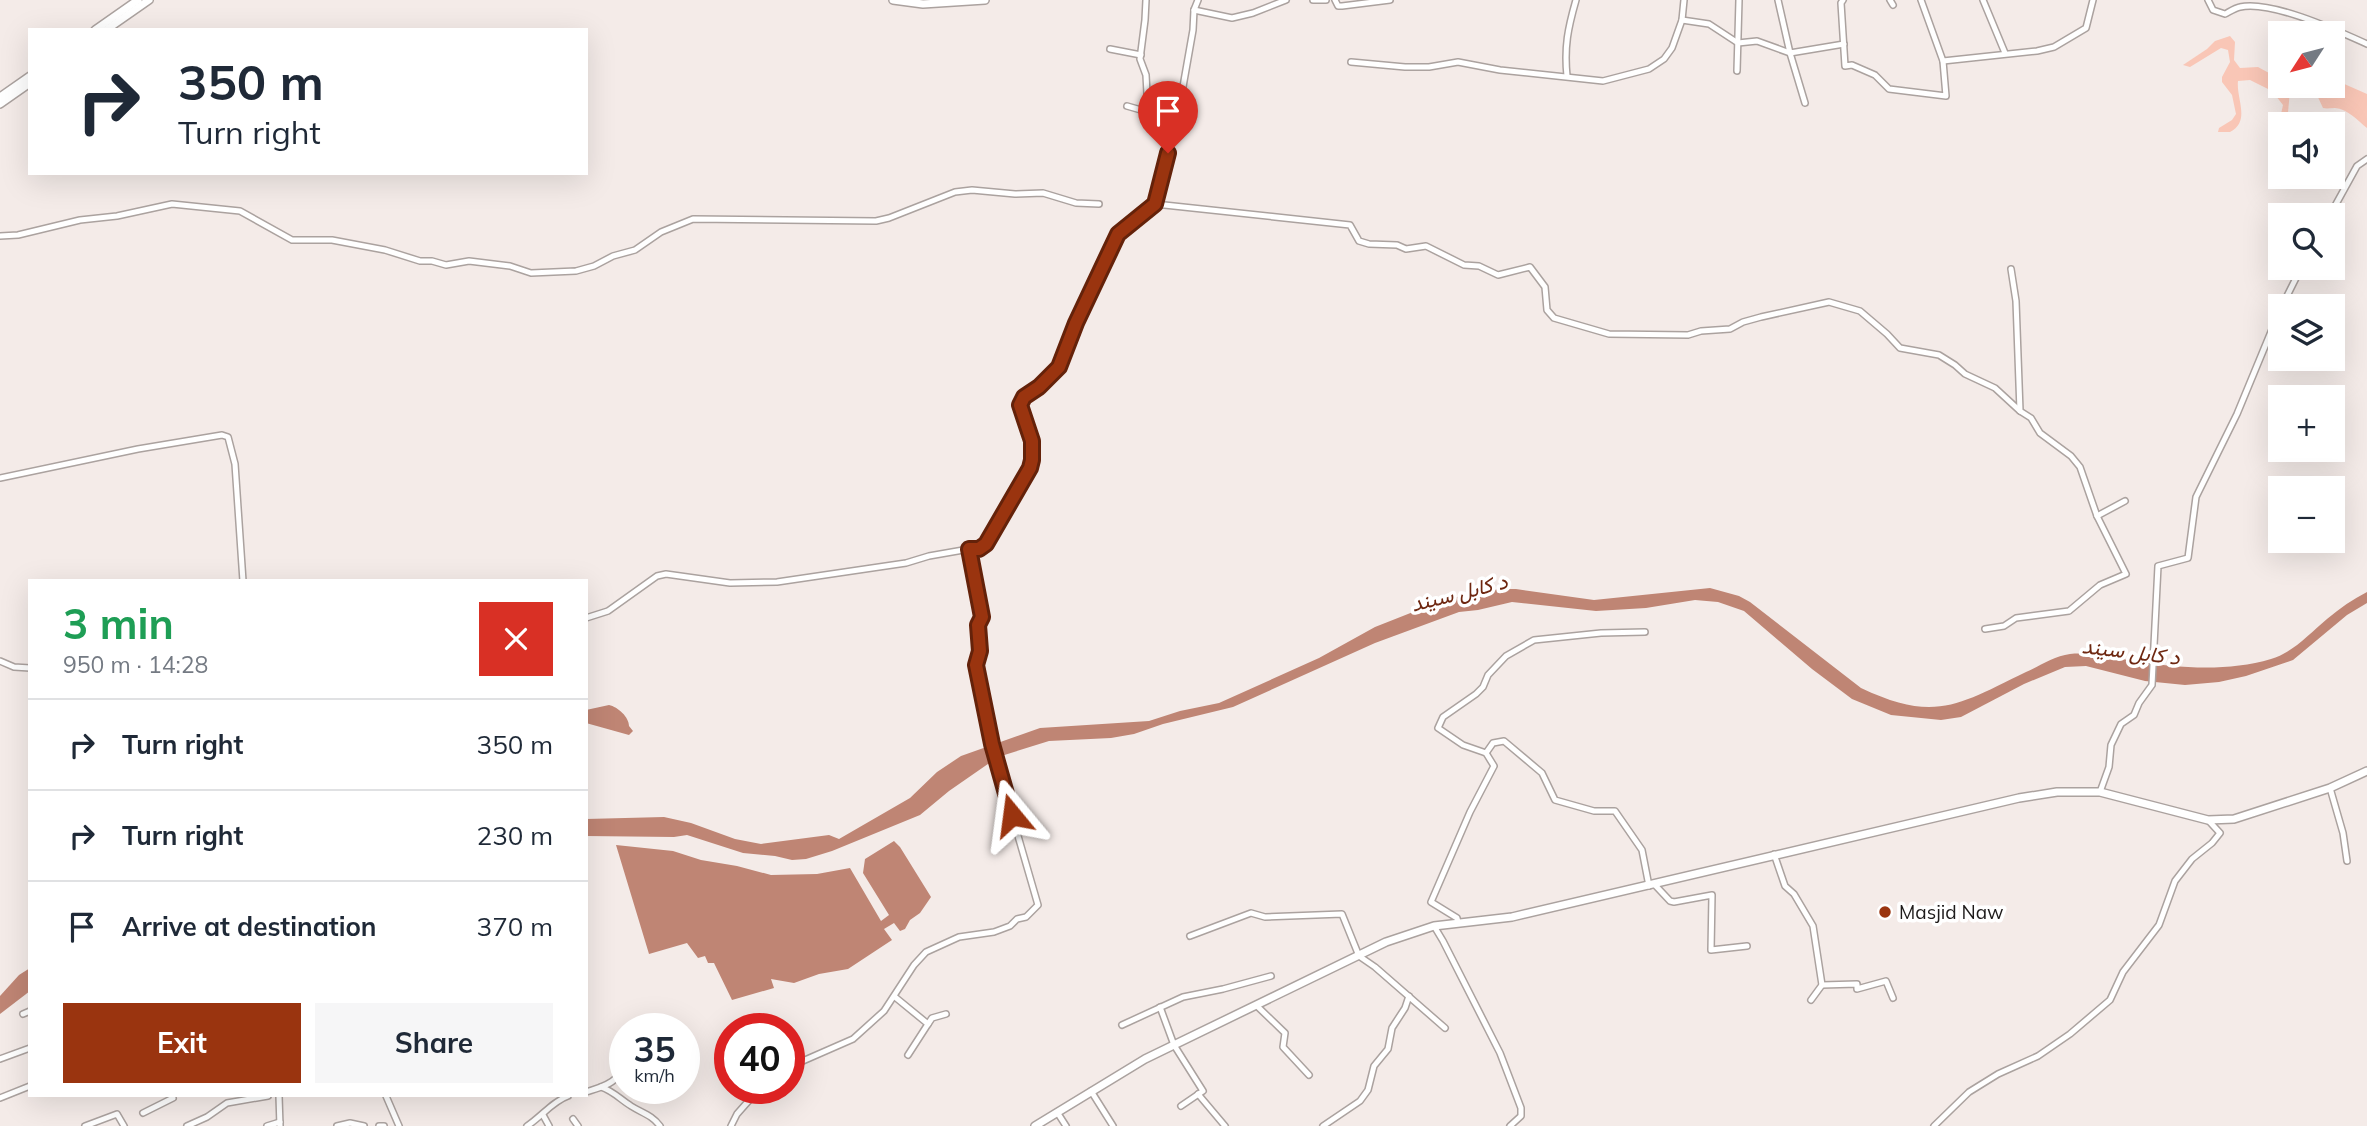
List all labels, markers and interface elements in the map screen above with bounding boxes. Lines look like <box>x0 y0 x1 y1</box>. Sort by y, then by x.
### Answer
north arrow <box>2268 21 2345 98</box>
map controls <box>2268 21 2345 553</box>
text: 350 m <box>178 51 324 112</box>
icon: right <box>63 56 154 147</box>
pin <box>1138 81 1198 153</box>
icon: arrive <box>1149 92 1187 130</box>
text: Turn right <box>178 112 321 152</box>
button: sound <box>2268 112 2345 189</box>
button: search <box>2268 203 2345 280</box>
button: layers <box>2268 294 2345 371</box>
button: + <box>2268 385 2345 462</box>
button: − <box>2268 476 2345 553</box>
water label: د کابل سيند <box>1408 567 1511 618</box>
text: 3 min <box>63 597 174 650</box>
button: close <box>479 602 553 676</box>
water label: د کابل سيند <box>2080 632 2182 671</box>
text: 950 m · 14:28 <box>63 650 208 679</box>
icon: right <box>63 726 101 764</box>
text: Turn right <box>122 728 243 761</box>
text: 350 m <box>477 728 553 761</box>
position arrow <box>975 778 1049 852</box>
icon: right <box>63 817 101 855</box>
text: Turn right <box>122 819 243 852</box>
text: 230 m <box>477 819 553 852</box>
place label: Masjid Naw <box>1899 900 2004 924</box>
marker: Masjid Naw <box>1877 904 1893 920</box>
icon: arrive <box>63 908 101 946</box>
text: Arrive at destination <box>122 910 377 943</box>
text: 370 m <box>477 910 553 943</box>
button: Exit <box>63 1003 301 1083</box>
button: Share <box>315 1003 553 1083</box>
speed limit sign: 40 <box>714 1013 805 1104</box>
text: 35 <box>633 1027 676 1071</box>
text: km/h <box>634 1064 675 1087</box>

